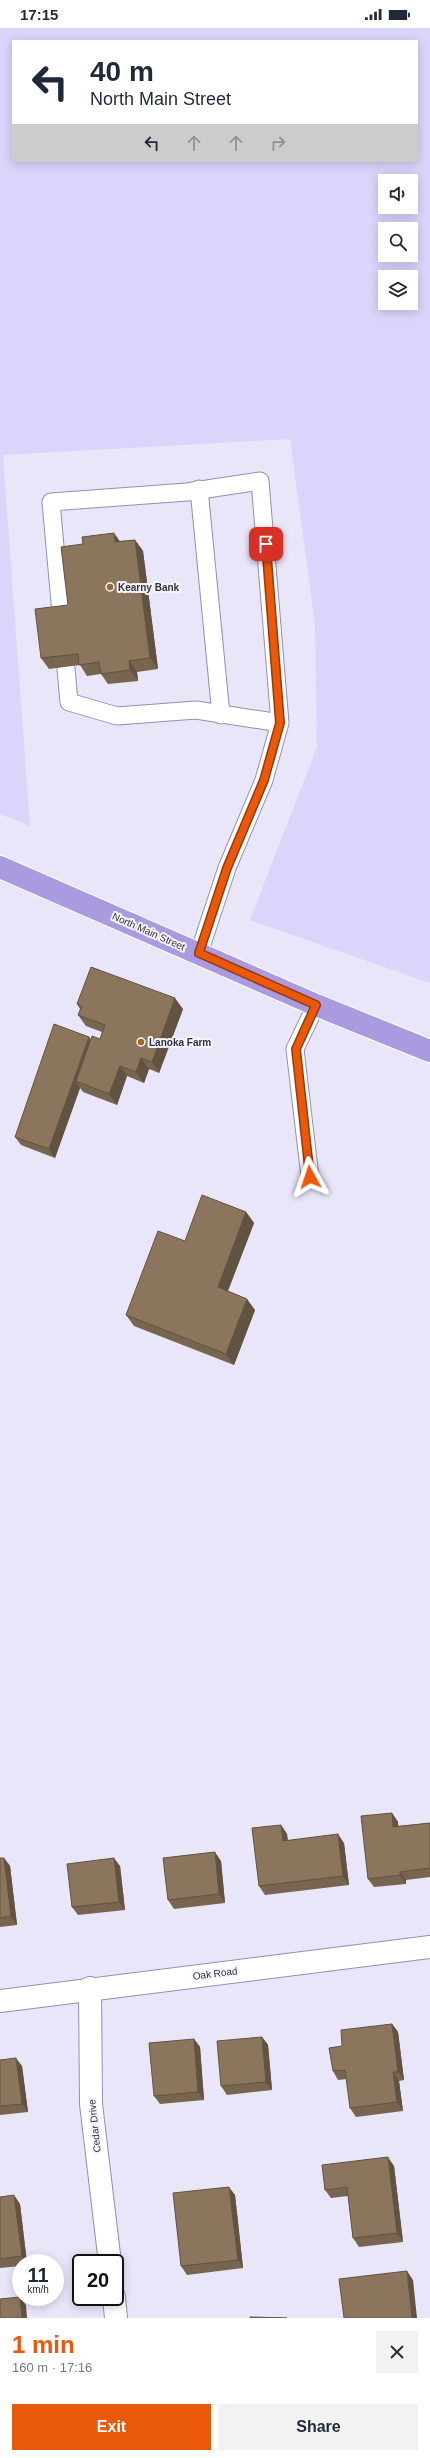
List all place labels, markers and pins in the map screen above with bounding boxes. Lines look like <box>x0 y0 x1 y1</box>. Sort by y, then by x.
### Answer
pin <box>249 527 283 561</box>
marker: Kearny Bank <box>105 582 115 592</box>
place label: Kearny Bank <box>118 582 180 593</box>
marker: Lanoka Farm <box>136 1037 146 1047</box>
place label: Lanoka Farm <box>149 1037 211 1048</box>

